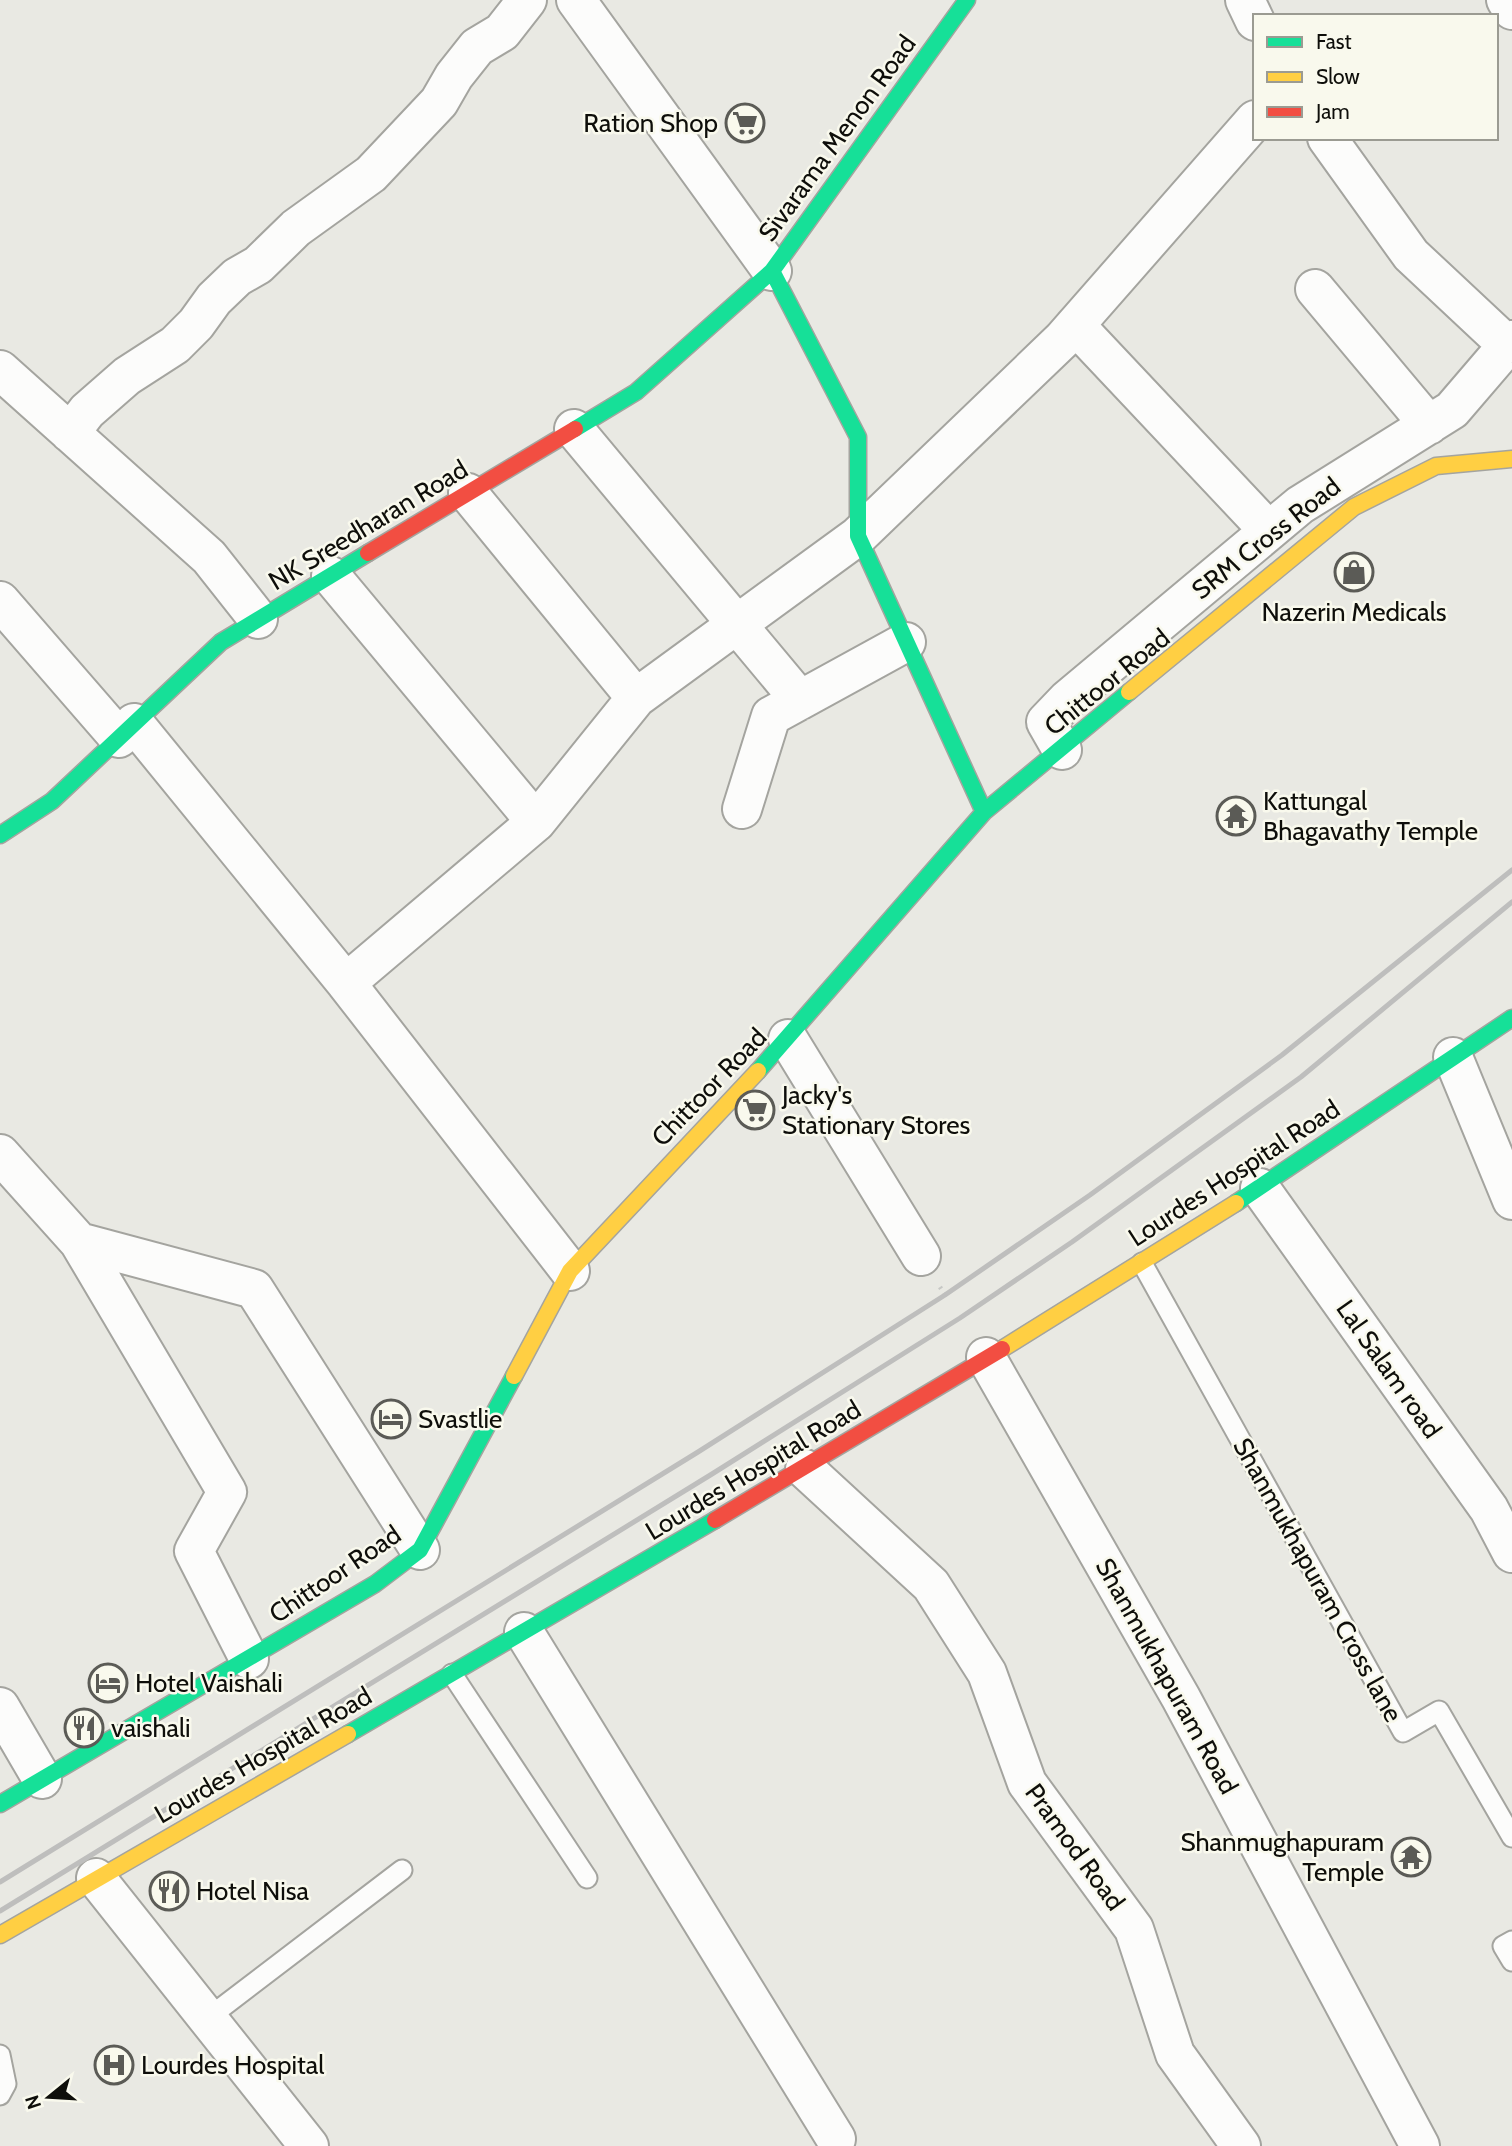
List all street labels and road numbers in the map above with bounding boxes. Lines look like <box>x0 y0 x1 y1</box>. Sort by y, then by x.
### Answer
street label: Sivarama Menon Road <box>751 29 923 247</box>
street label: NK Sreedharan Road <box>263 453 473 597</box>
street label: SRM Cross Road <box>1185 470 1347 606</box>
street label: Chittoor Road <box>1038 622 1176 742</box>
street label: Chittoor Road <box>645 1021 773 1153</box>
street label: Lourdes Hospital Road <box>1122 1093 1346 1253</box>
street label: Lal Salam road <box>1330 1294 1448 1444</box>
street label: Lourdes Hospital Road <box>639 1393 867 1547</box>
street label: Shanmukhapuram Cross lane <box>1226 1432 1410 1728</box>
street label: Chittoor Road <box>263 1518 407 1630</box>
street label: Shanmukhapuram Road <box>1089 1553 1245 1799</box>
street label: Lourdes Hospital Road <box>149 1680 377 1830</box>
street label: Pramod Road <box>1018 1777 1132 1917</box>

